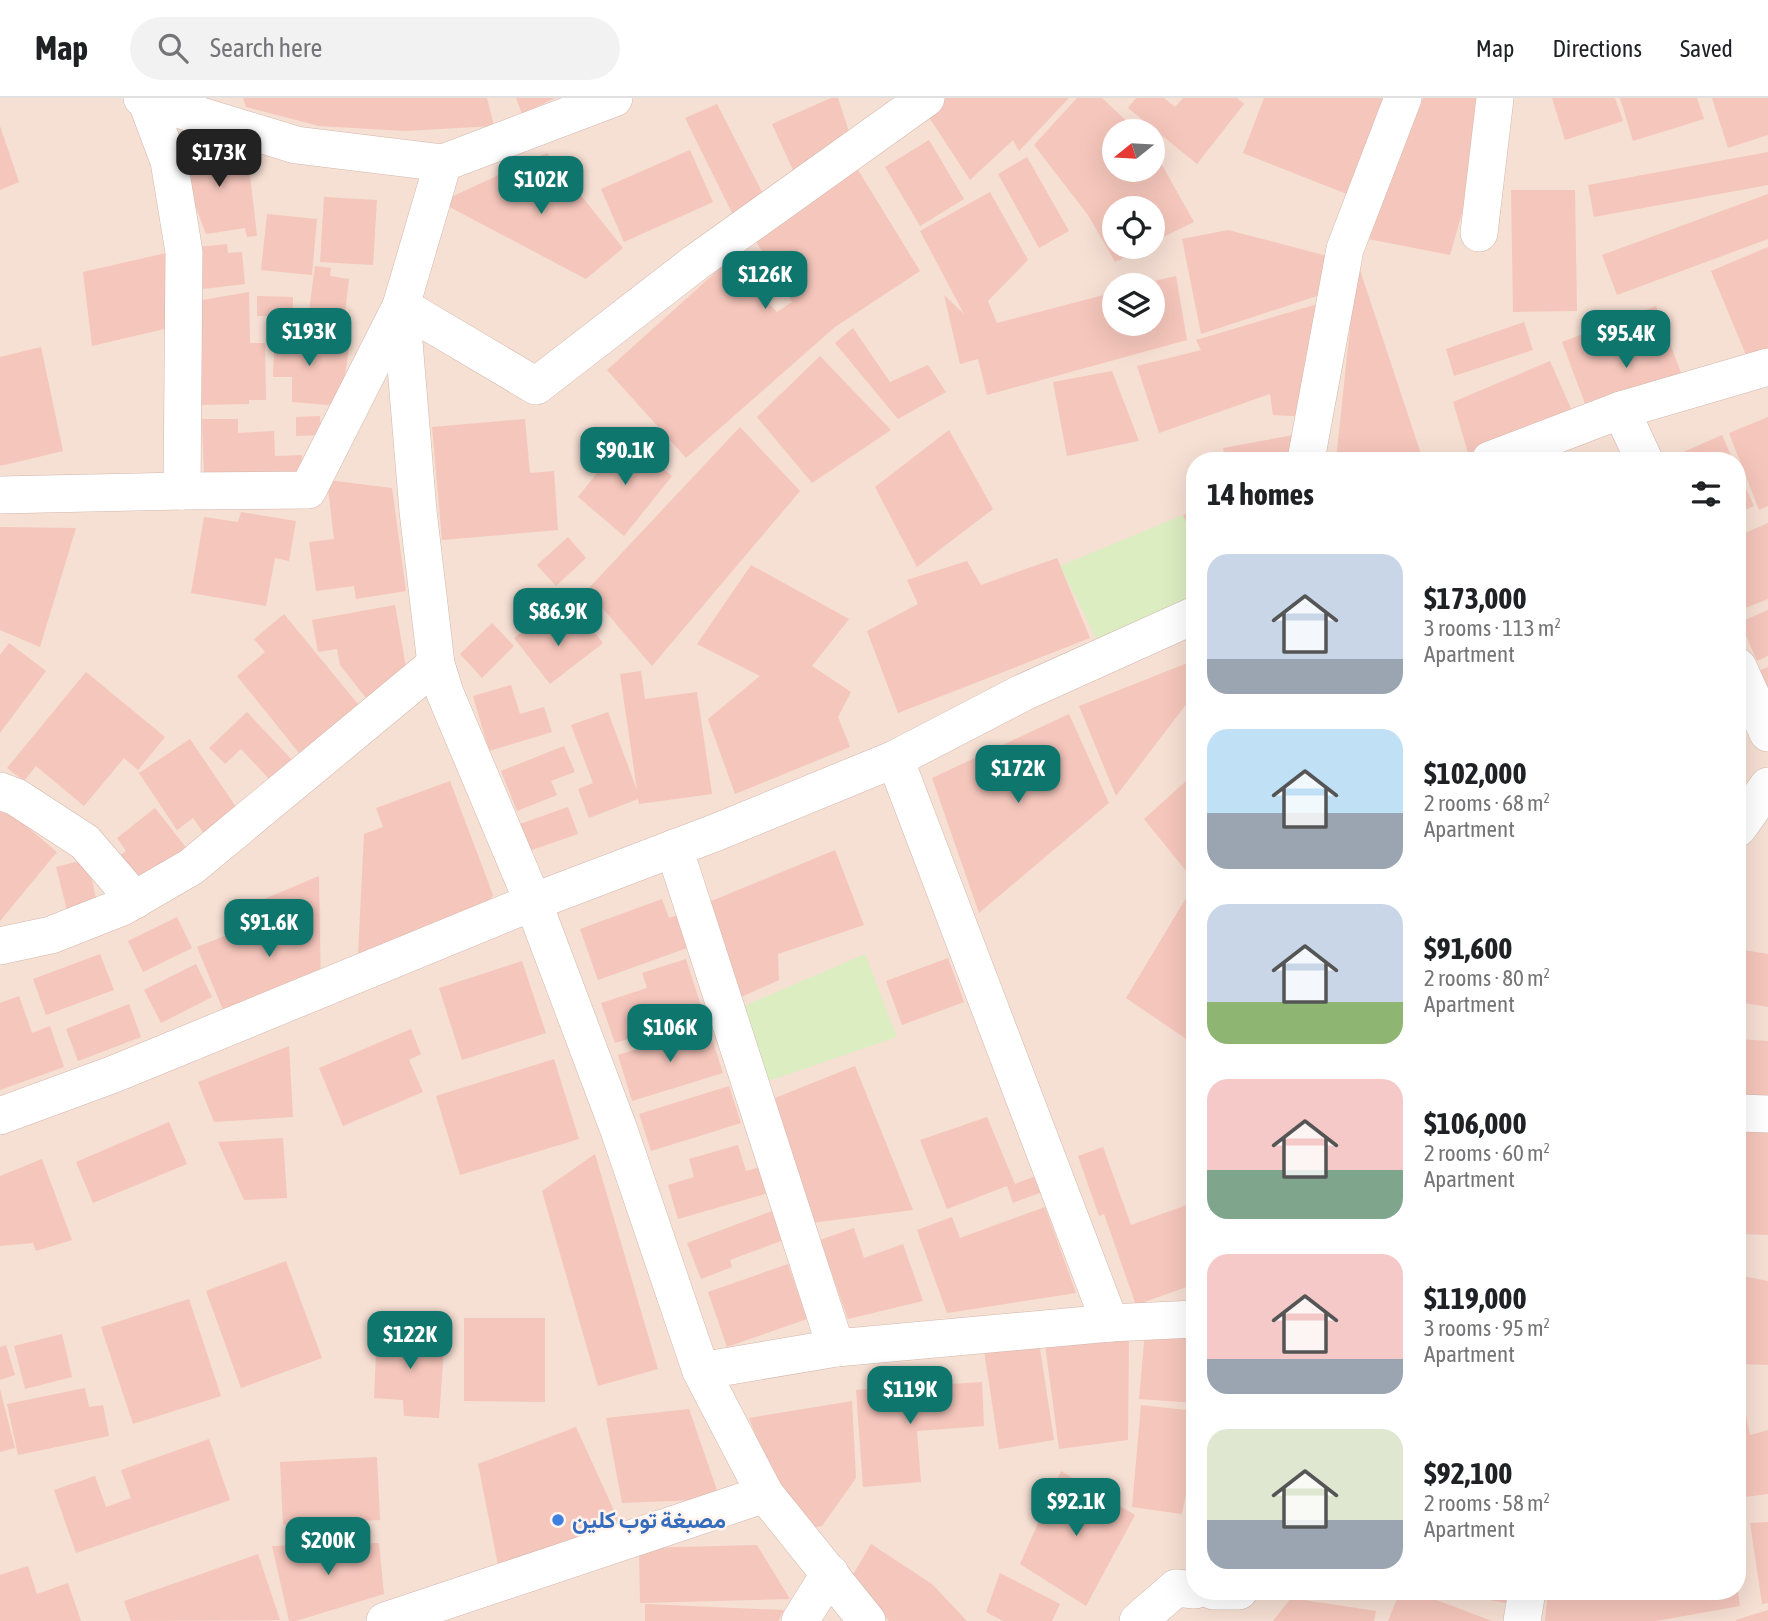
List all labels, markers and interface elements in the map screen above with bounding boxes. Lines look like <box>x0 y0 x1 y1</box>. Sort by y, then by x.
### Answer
search box <box>130 17 620 80</box>
text: Map <box>35 29 88 67</box>
icon: search <box>154 29 192 67</box>
text: Search here <box>210 33 322 63</box>
text: Map <box>1476 35 1514 62</box>
text: Directions <box>1552 35 1642 62</box>
text: Saved <box>1680 35 1733 62</box>
north arrow <box>1102 119 1166 182</box>
map controls <box>1102 119 1165 336</box>
pin: $173K <box>170 130 268 189</box>
text: $173K <box>192 139 246 165</box>
pin: $102K <box>492 156 590 216</box>
text: $102K <box>514 166 568 192</box>
button: locate <box>1102 196 1165 259</box>
pin: $126K <box>716 252 814 311</box>
text: $126K <box>738 261 792 287</box>
button: layers <box>1102 273 1165 336</box>
pin: $193K <box>260 308 358 368</box>
pin: $95.4K <box>1569 310 1683 370</box>
text: $193K <box>282 318 336 344</box>
text: $95.4K <box>1597 320 1655 346</box>
pin: $90.1K <box>568 428 682 487</box>
text: $90.1K <box>596 437 654 463</box>
icon: filters <box>1687 475 1725 513</box>
text: 14 homes <box>1207 477 1314 511</box>
text: $173,000 <box>1424 581 1527 615</box>
icon: home <box>1263 582 1347 666</box>
pin: $86.9K <box>501 588 615 648</box>
text: $86.9K <box>529 598 587 624</box>
text: 3 rooms · 113 m² <box>1424 615 1561 641</box>
text: Apartment <box>1424 641 1515 667</box>
pin: $172K <box>969 746 1067 805</box>
text: $172K <box>991 755 1045 781</box>
text: $102,000 <box>1424 756 1527 790</box>
icon: home <box>1263 757 1347 841</box>
text: 2 rooms · 68 m² <box>1424 790 1550 816</box>
text: Apartment <box>1424 816 1515 842</box>
pin: $91.6K <box>212 900 326 959</box>
text: $91.6K <box>240 909 298 935</box>
text: $91,600 <box>1424 931 1512 965</box>
icon: home <box>1263 932 1347 1016</box>
text: 2 rooms · 80 m² <box>1424 965 1550 991</box>
text: Apartment <box>1424 991 1515 1017</box>
pin: $106K <box>621 1004 719 1064</box>
text: $106K <box>643 1014 697 1040</box>
text: $106,000 <box>1424 1106 1527 1140</box>
icon: home <box>1263 1107 1347 1191</box>
text: 2 rooms · 60 m² <box>1424 1140 1550 1166</box>
text: Apartment <box>1424 1166 1515 1192</box>
text: $119,000 <box>1424 1281 1527 1315</box>
icon: home <box>1263 1282 1347 1366</box>
pin: $122K <box>361 1312 459 1371</box>
text: 3 rooms · 95 m² <box>1424 1315 1550 1341</box>
text: $122K <box>383 1321 437 1347</box>
text: Apartment <box>1424 1341 1515 1367</box>
pin: $119K <box>861 1366 959 1426</box>
text: $119K <box>883 1376 937 1402</box>
text: $92,100 <box>1424 1456 1512 1490</box>
icon: home <box>1263 1457 1347 1541</box>
pin: $92.1K <box>1019 1478 1133 1538</box>
text: $92.1K <box>1047 1488 1105 1514</box>
text: 2 rooms · 58 m² <box>1424 1490 1550 1516</box>
place label: مصبغة توب كلين <box>572 1507 726 1535</box>
marker: مصبغة توب كلين <box>550 1512 566 1528</box>
text: Apartment <box>1424 1516 1515 1542</box>
pin: $200K <box>279 1518 377 1577</box>
text: $200K <box>301 1527 355 1553</box>

